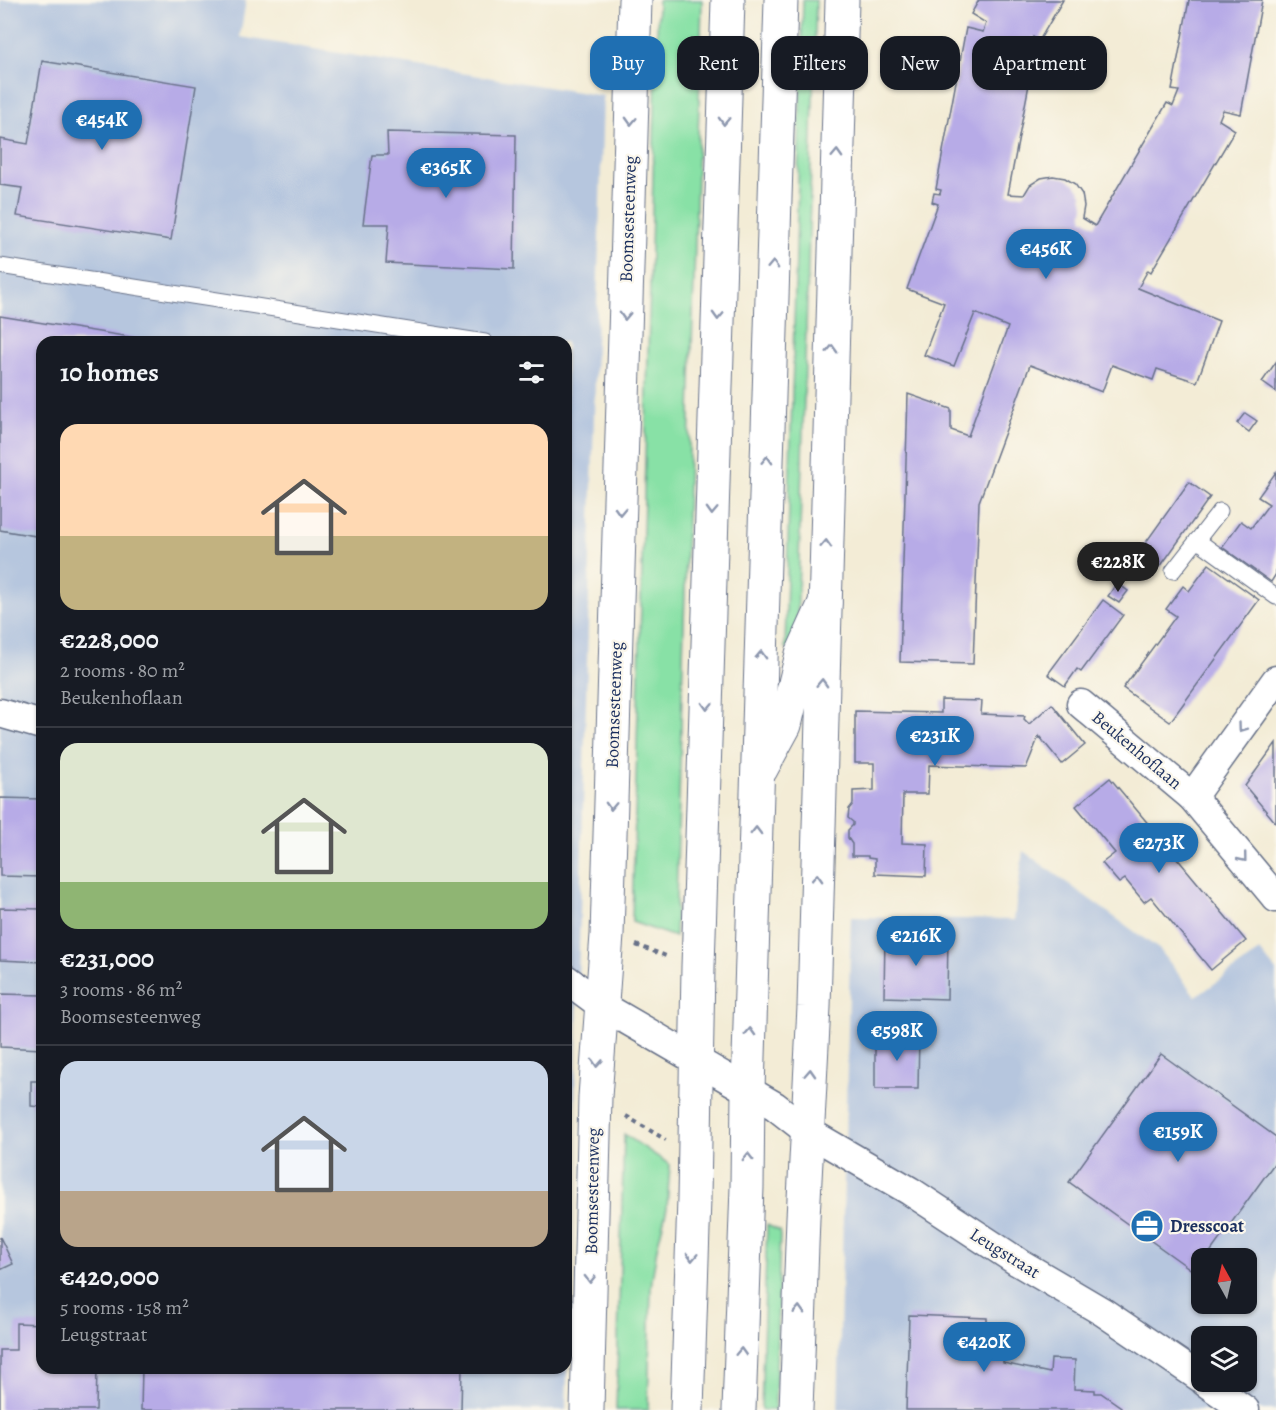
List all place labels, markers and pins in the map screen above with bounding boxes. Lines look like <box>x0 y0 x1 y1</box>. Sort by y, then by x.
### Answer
pin: €454K <box>60 100 144 151</box>
pin: €365K <box>404 148 488 199</box>
pin: €456K <box>1004 229 1088 280</box>
pin: €228K <box>1076 542 1160 593</box>
pin: €231K <box>893 716 977 767</box>
pin: €273K <box>1117 823 1201 874</box>
pin: €216K <box>874 916 958 967</box>
pin: €598K <box>855 1011 939 1062</box>
pin: €159K <box>1136 1112 1220 1163</box>
office icon: Dresscoat <box>1129 1208 1165 1244</box>
place label: Dresscoat <box>1170 1214 1244 1238</box>
pin: €420K <box>942 1322 1026 1373</box>

